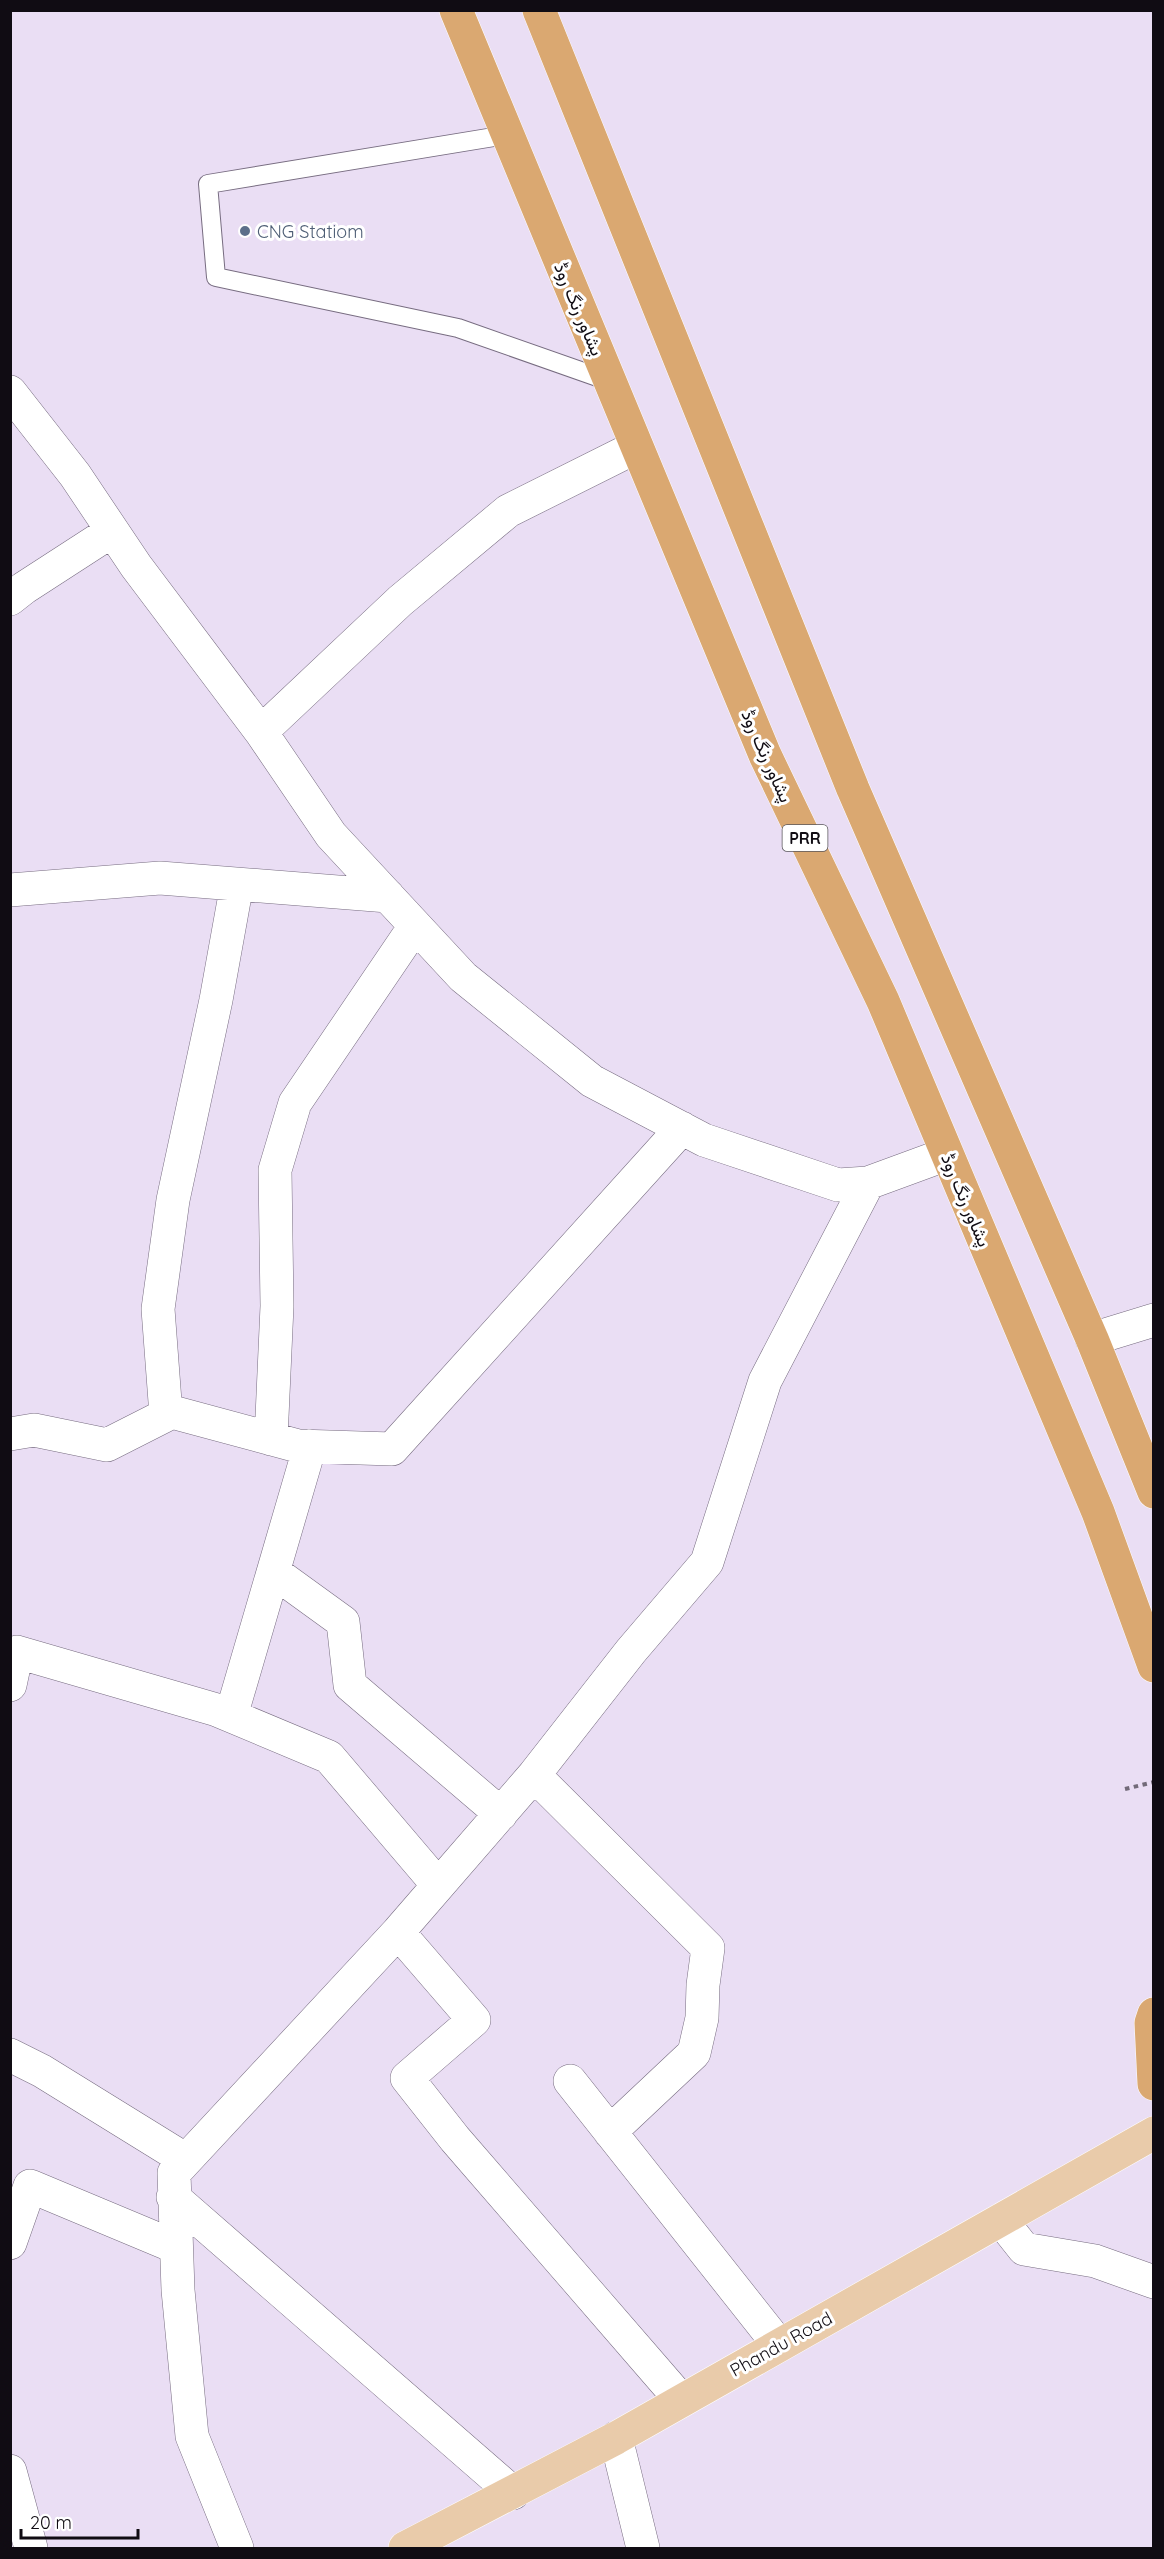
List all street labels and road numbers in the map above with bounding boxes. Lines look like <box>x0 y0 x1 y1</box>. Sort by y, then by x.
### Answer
street label: پشاور رنگ روڈ <box>548 259 609 359</box>
street label: پشاور رنگ روڈ <box>735 706 798 806</box>
road number: PRR <box>782 825 828 851</box>
street label: پشاور رنگ روڈ <box>935 1150 996 1250</box>
street label: Phandu Road <box>726 2306 836 2382</box>

